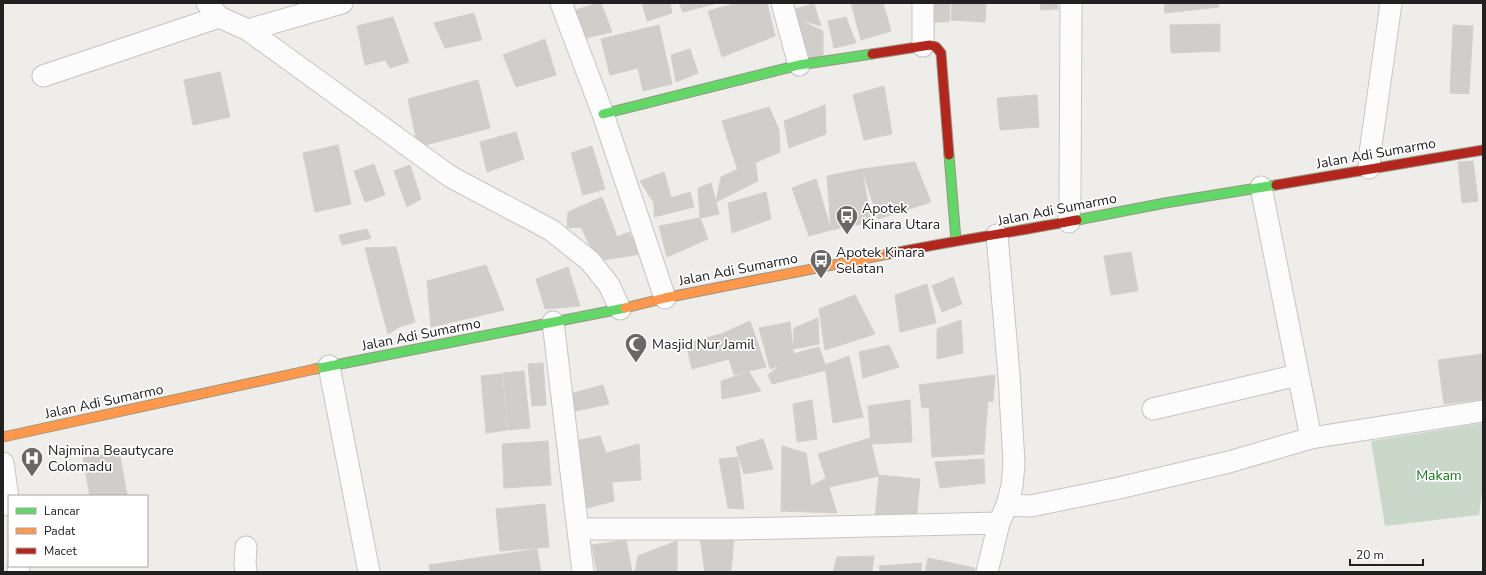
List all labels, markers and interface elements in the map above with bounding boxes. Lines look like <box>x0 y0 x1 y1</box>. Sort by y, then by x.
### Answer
street label: Jalan Adi Sumarmo <box>1314 134 1437 174</box>
street label: Jalan Adi Sumarmo <box>995 189 1118 231</box>
place label: Apotek Kinara Utara <box>862 199 940 234</box>
bus stop icon: Apotek Kinara Utara <box>834 203 860 236</box>
place label: Apotek Kinara Selatan <box>836 243 925 278</box>
bus stop icon: Apotek Kinara Selatan <box>808 247 834 280</box>
street label: Jalan Adi Sumarmo <box>676 249 799 291</box>
street label: Jalan Adi Sumarmo <box>359 314 482 356</box>
mosque icon: Masjid Nur Jamil <box>623 331 649 364</box>
place label: Masjid Nur Jamil <box>652 335 755 354</box>
street label: Jalan Adi Sumarmo <box>42 380 165 424</box>
place label: Najmina Beautycare Colomadu <box>48 441 174 476</box>
hospital icon: Najmina Beautycare Colomadu <box>19 445 45 478</box>
park label: Makam <box>1416 466 1462 485</box>
legend <box>8 495 148 567</box>
text: Lancar <box>44 503 81 519</box>
text: Padat <box>44 523 76 539</box>
scale bar <box>1350 541 1423 567</box>
text: Macet <box>44 543 77 559</box>
text: 20 m <box>1356 547 1384 563</box>

